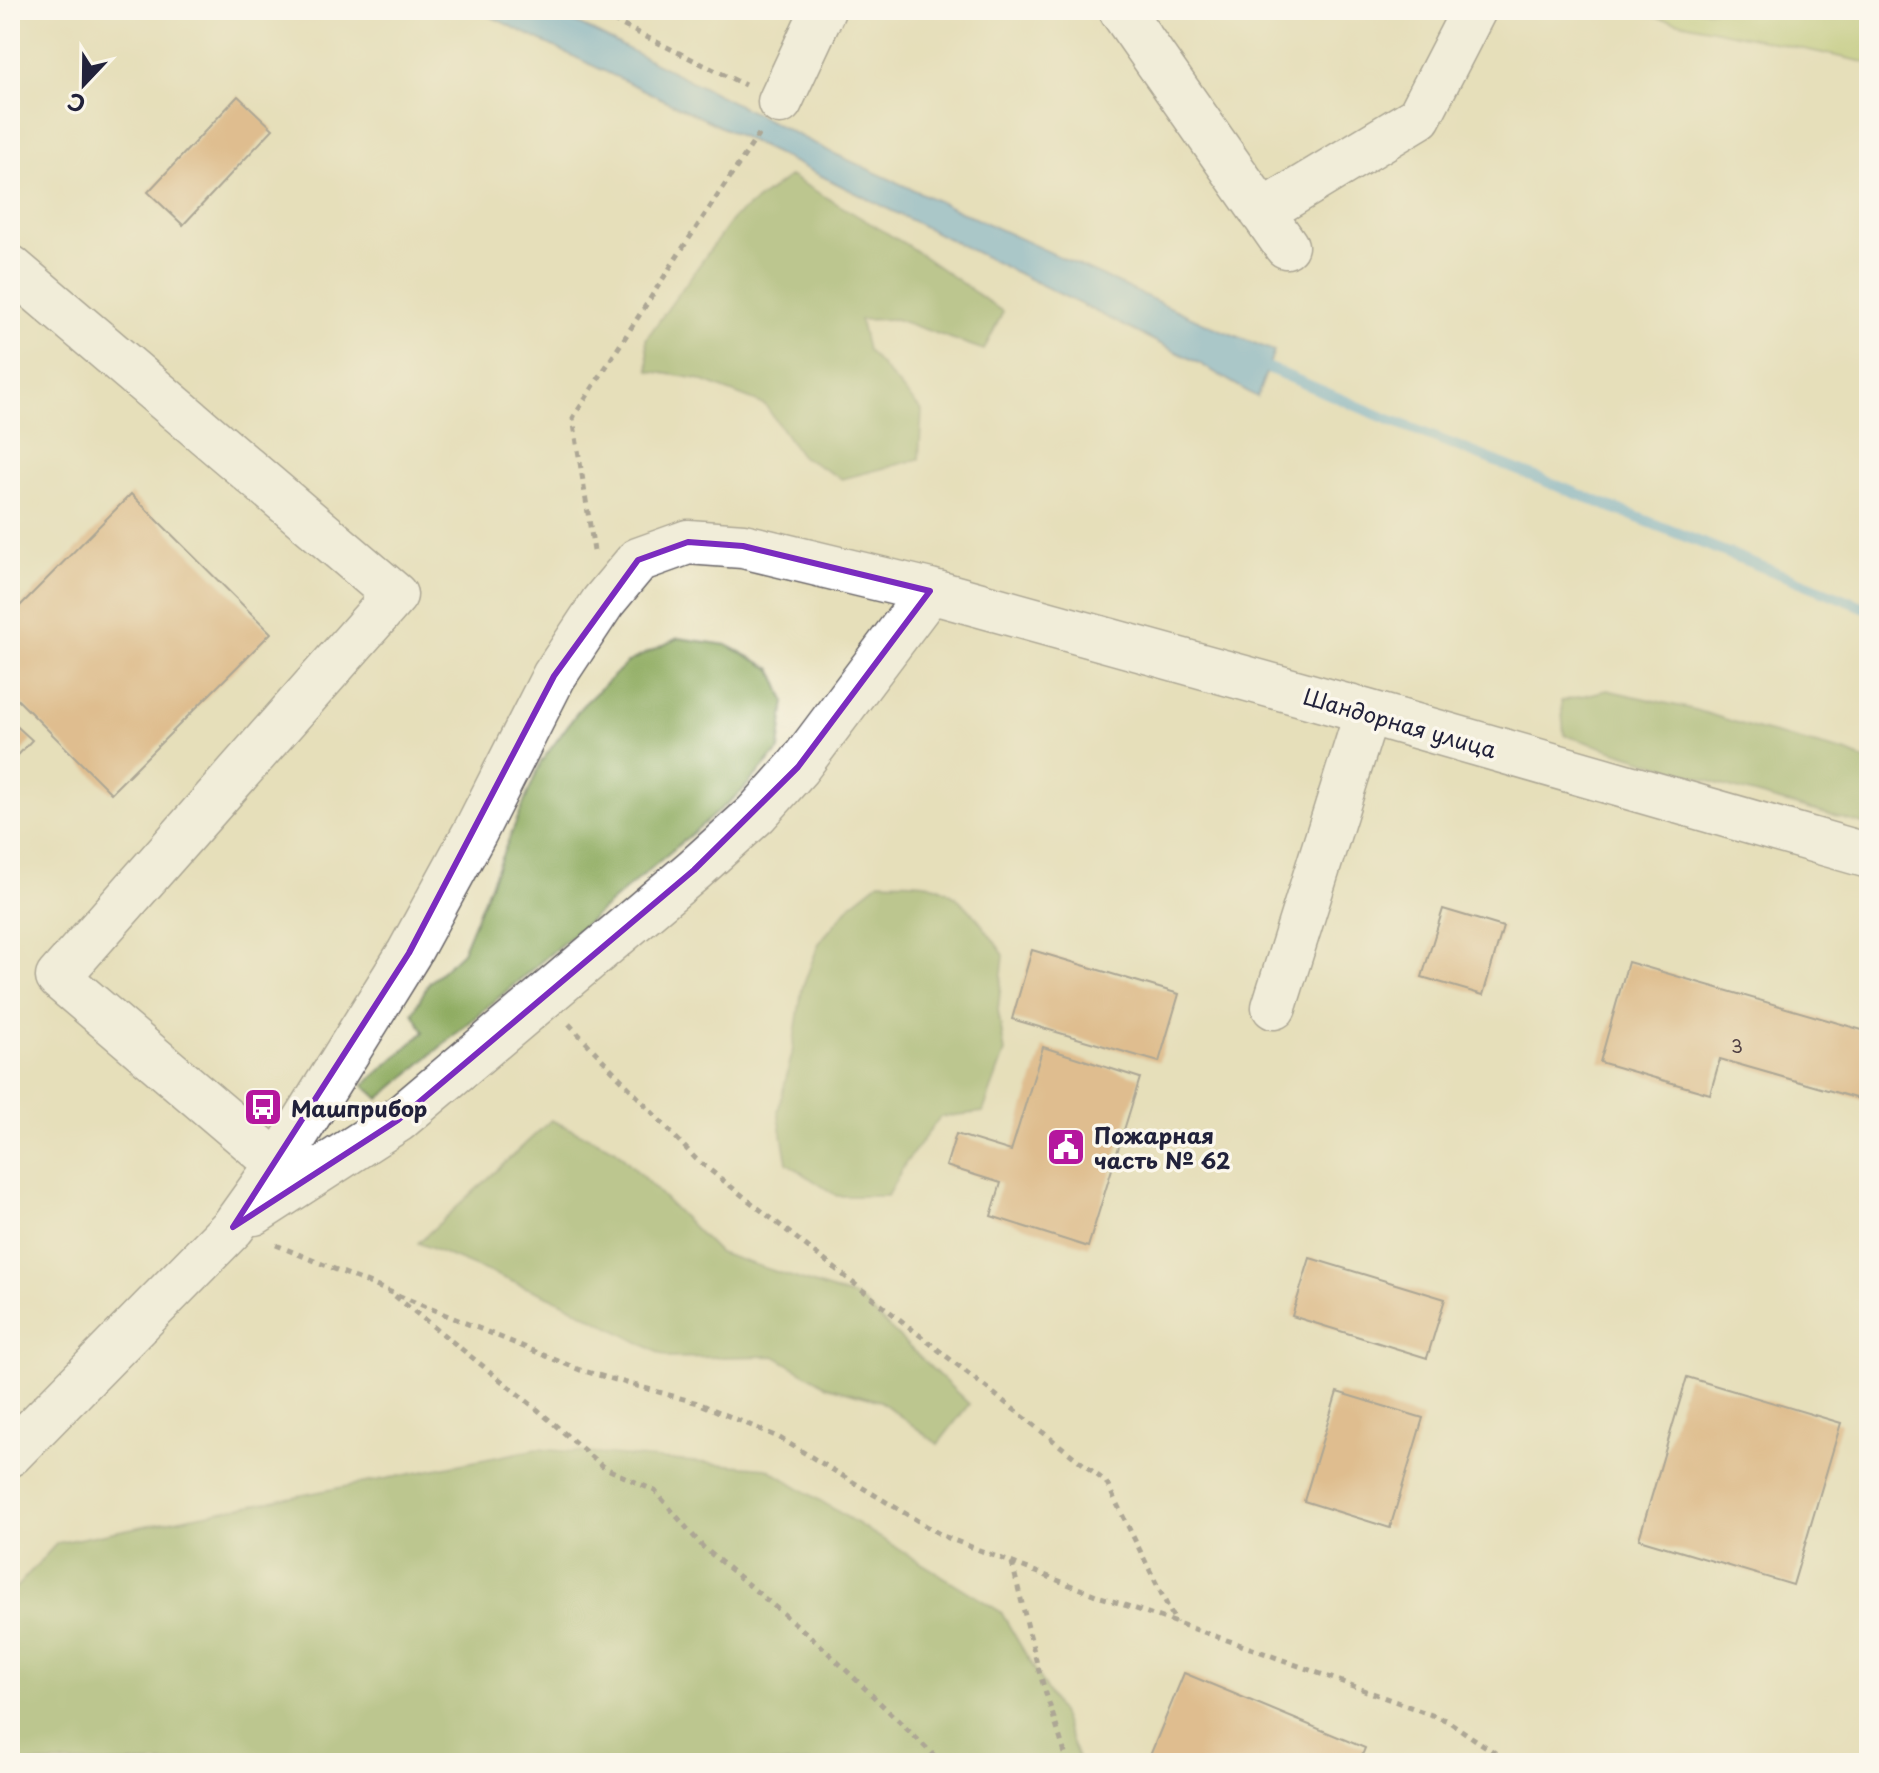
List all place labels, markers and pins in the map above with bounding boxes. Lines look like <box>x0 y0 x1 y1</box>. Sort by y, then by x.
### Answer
bus stop icon: Машприбор <box>242 1086 284 1128</box>
place label: Машприбор <box>291 1091 427 1124</box>
place label: Пожарная часть № 62 <box>1094 1118 1230 1176</box>
public building icon: Пожарная часть № 62 <box>1045 1126 1087 1168</box>

